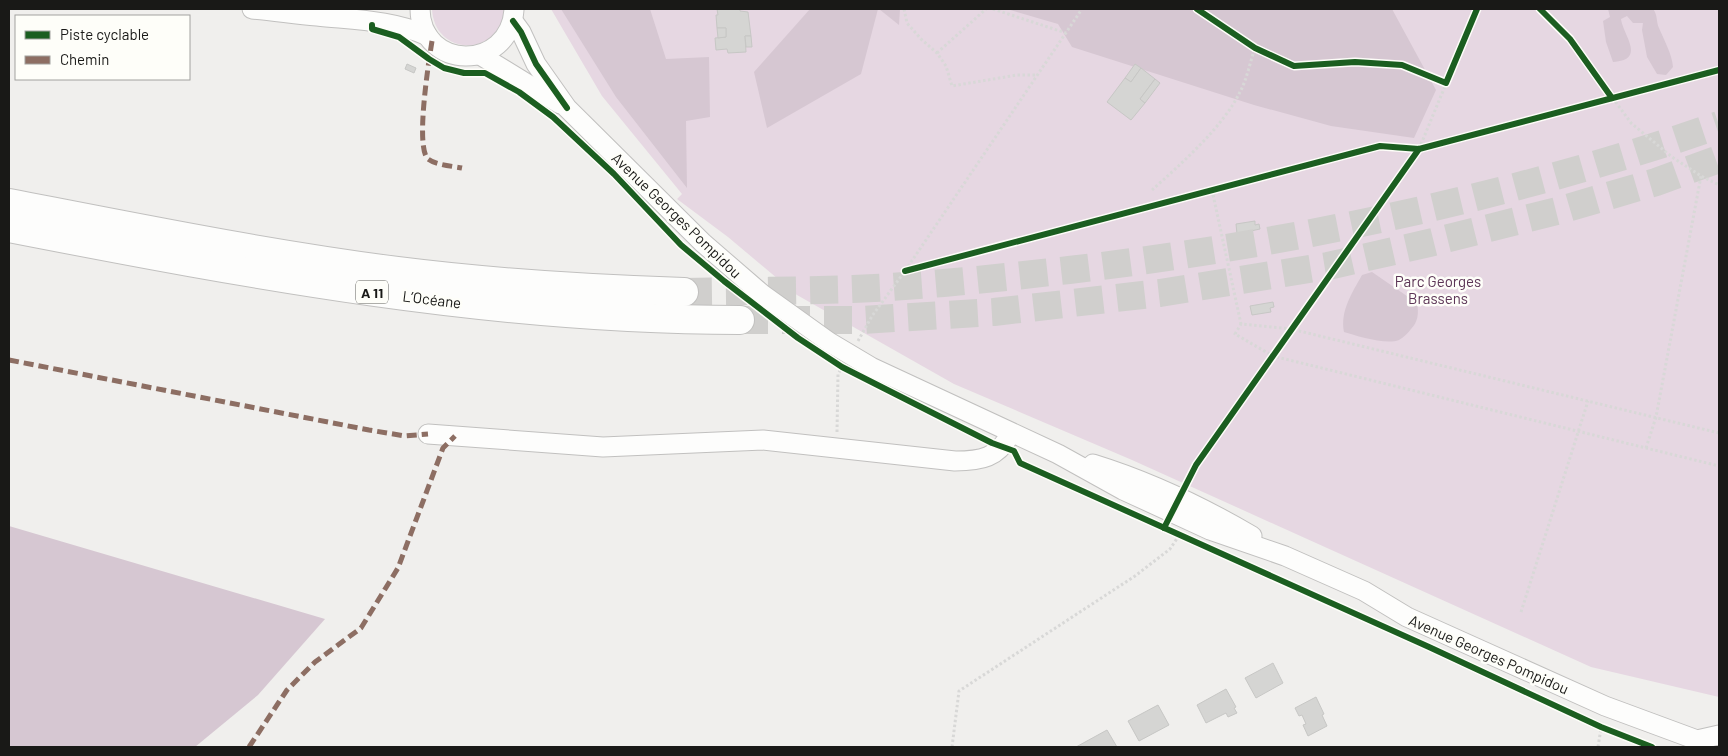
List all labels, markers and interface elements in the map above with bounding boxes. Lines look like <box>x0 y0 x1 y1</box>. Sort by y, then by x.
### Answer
legend <box>15 15 190 80</box>
text: Piste cyclable <box>60 25 149 43</box>
text: Chemin <box>60 50 109 68</box>
street label: Avenue Georges Pompidou <box>608 148 746 282</box>
park label: Parc Georges Brassens <box>1395 272 1481 307</box>
road number: A 11 <box>356 280 388 304</box>
street label: L’Océane <box>402 286 462 312</box>
street label: Avenue Georges Pompidou <box>1406 611 1572 697</box>

